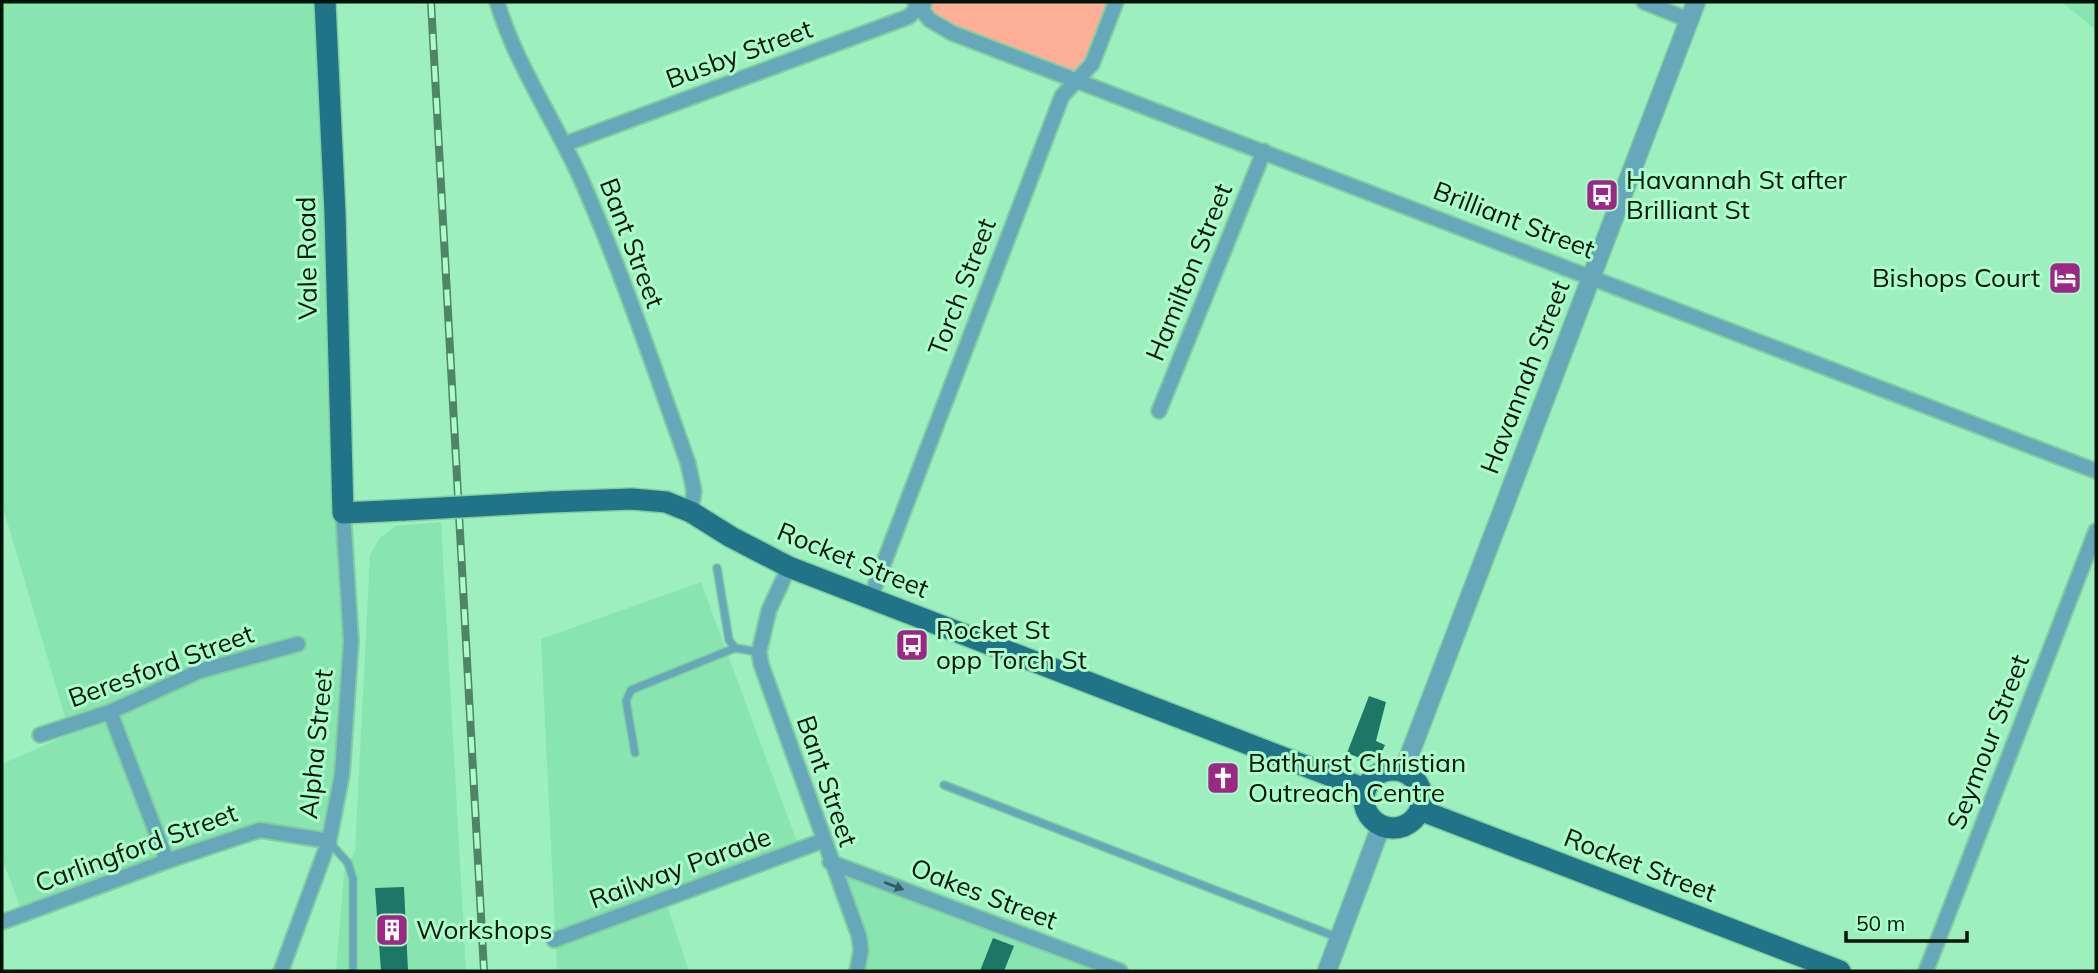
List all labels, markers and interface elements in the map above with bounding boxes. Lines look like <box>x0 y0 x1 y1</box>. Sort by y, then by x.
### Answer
street label: Busby Street <box>661 12 817 95</box>
place label: Havannah St after Brilliant St <box>1626 163 1848 226</box>
street label: Bant Street <box>593 173 672 312</box>
street label: Brilliant Street <box>1429 174 1600 265</box>
bus stop icon: Havannah St after Brilliant St <box>1583 176 1621 214</box>
street label: Hamilton Street <box>1138 178 1239 365</box>
street label: Vale Road <box>289 196 324 320</box>
street label: Torch Street <box>920 213 1003 360</box>
hotel icon: Bishops Court <box>2046 259 2084 297</box>
place label: Bishops Court <box>1872 261 2040 294</box>
street label: Havannah Street <box>1472 275 1577 478</box>
street label: Rocket Street <box>773 514 934 605</box>
place label: Rocket St opp Torch St <box>936 613 1087 676</box>
street label: Beresford Street <box>64 617 258 714</box>
bus stop icon: Rocket St opp Torch St <box>893 626 931 664</box>
street label: Seymour Street <box>1939 650 2036 834</box>
street label: Alpha Street <box>291 667 340 820</box>
street label: Bant Street <box>790 711 865 851</box>
place label: Bathurst Christian Outreach Centre <box>1248 746 1466 809</box>
church icon: Bathurst Christian Outreach Centre <box>1204 759 1242 797</box>
street label: Carlingford Street <box>30 796 241 899</box>
street label: Railway Parade <box>585 819 775 916</box>
street label: Rocket Street <box>1559 820 1721 909</box>
street label: Oakes Street <box>906 850 1062 937</box>
one-way arrow <box>883 881 904 892</box>
scale bar <box>1846 900 1967 944</box>
text: 50 m <box>1856 910 1905 936</box>
building icon: Workshops <box>373 911 411 949</box>
place label: Workshops <box>416 913 552 946</box>

